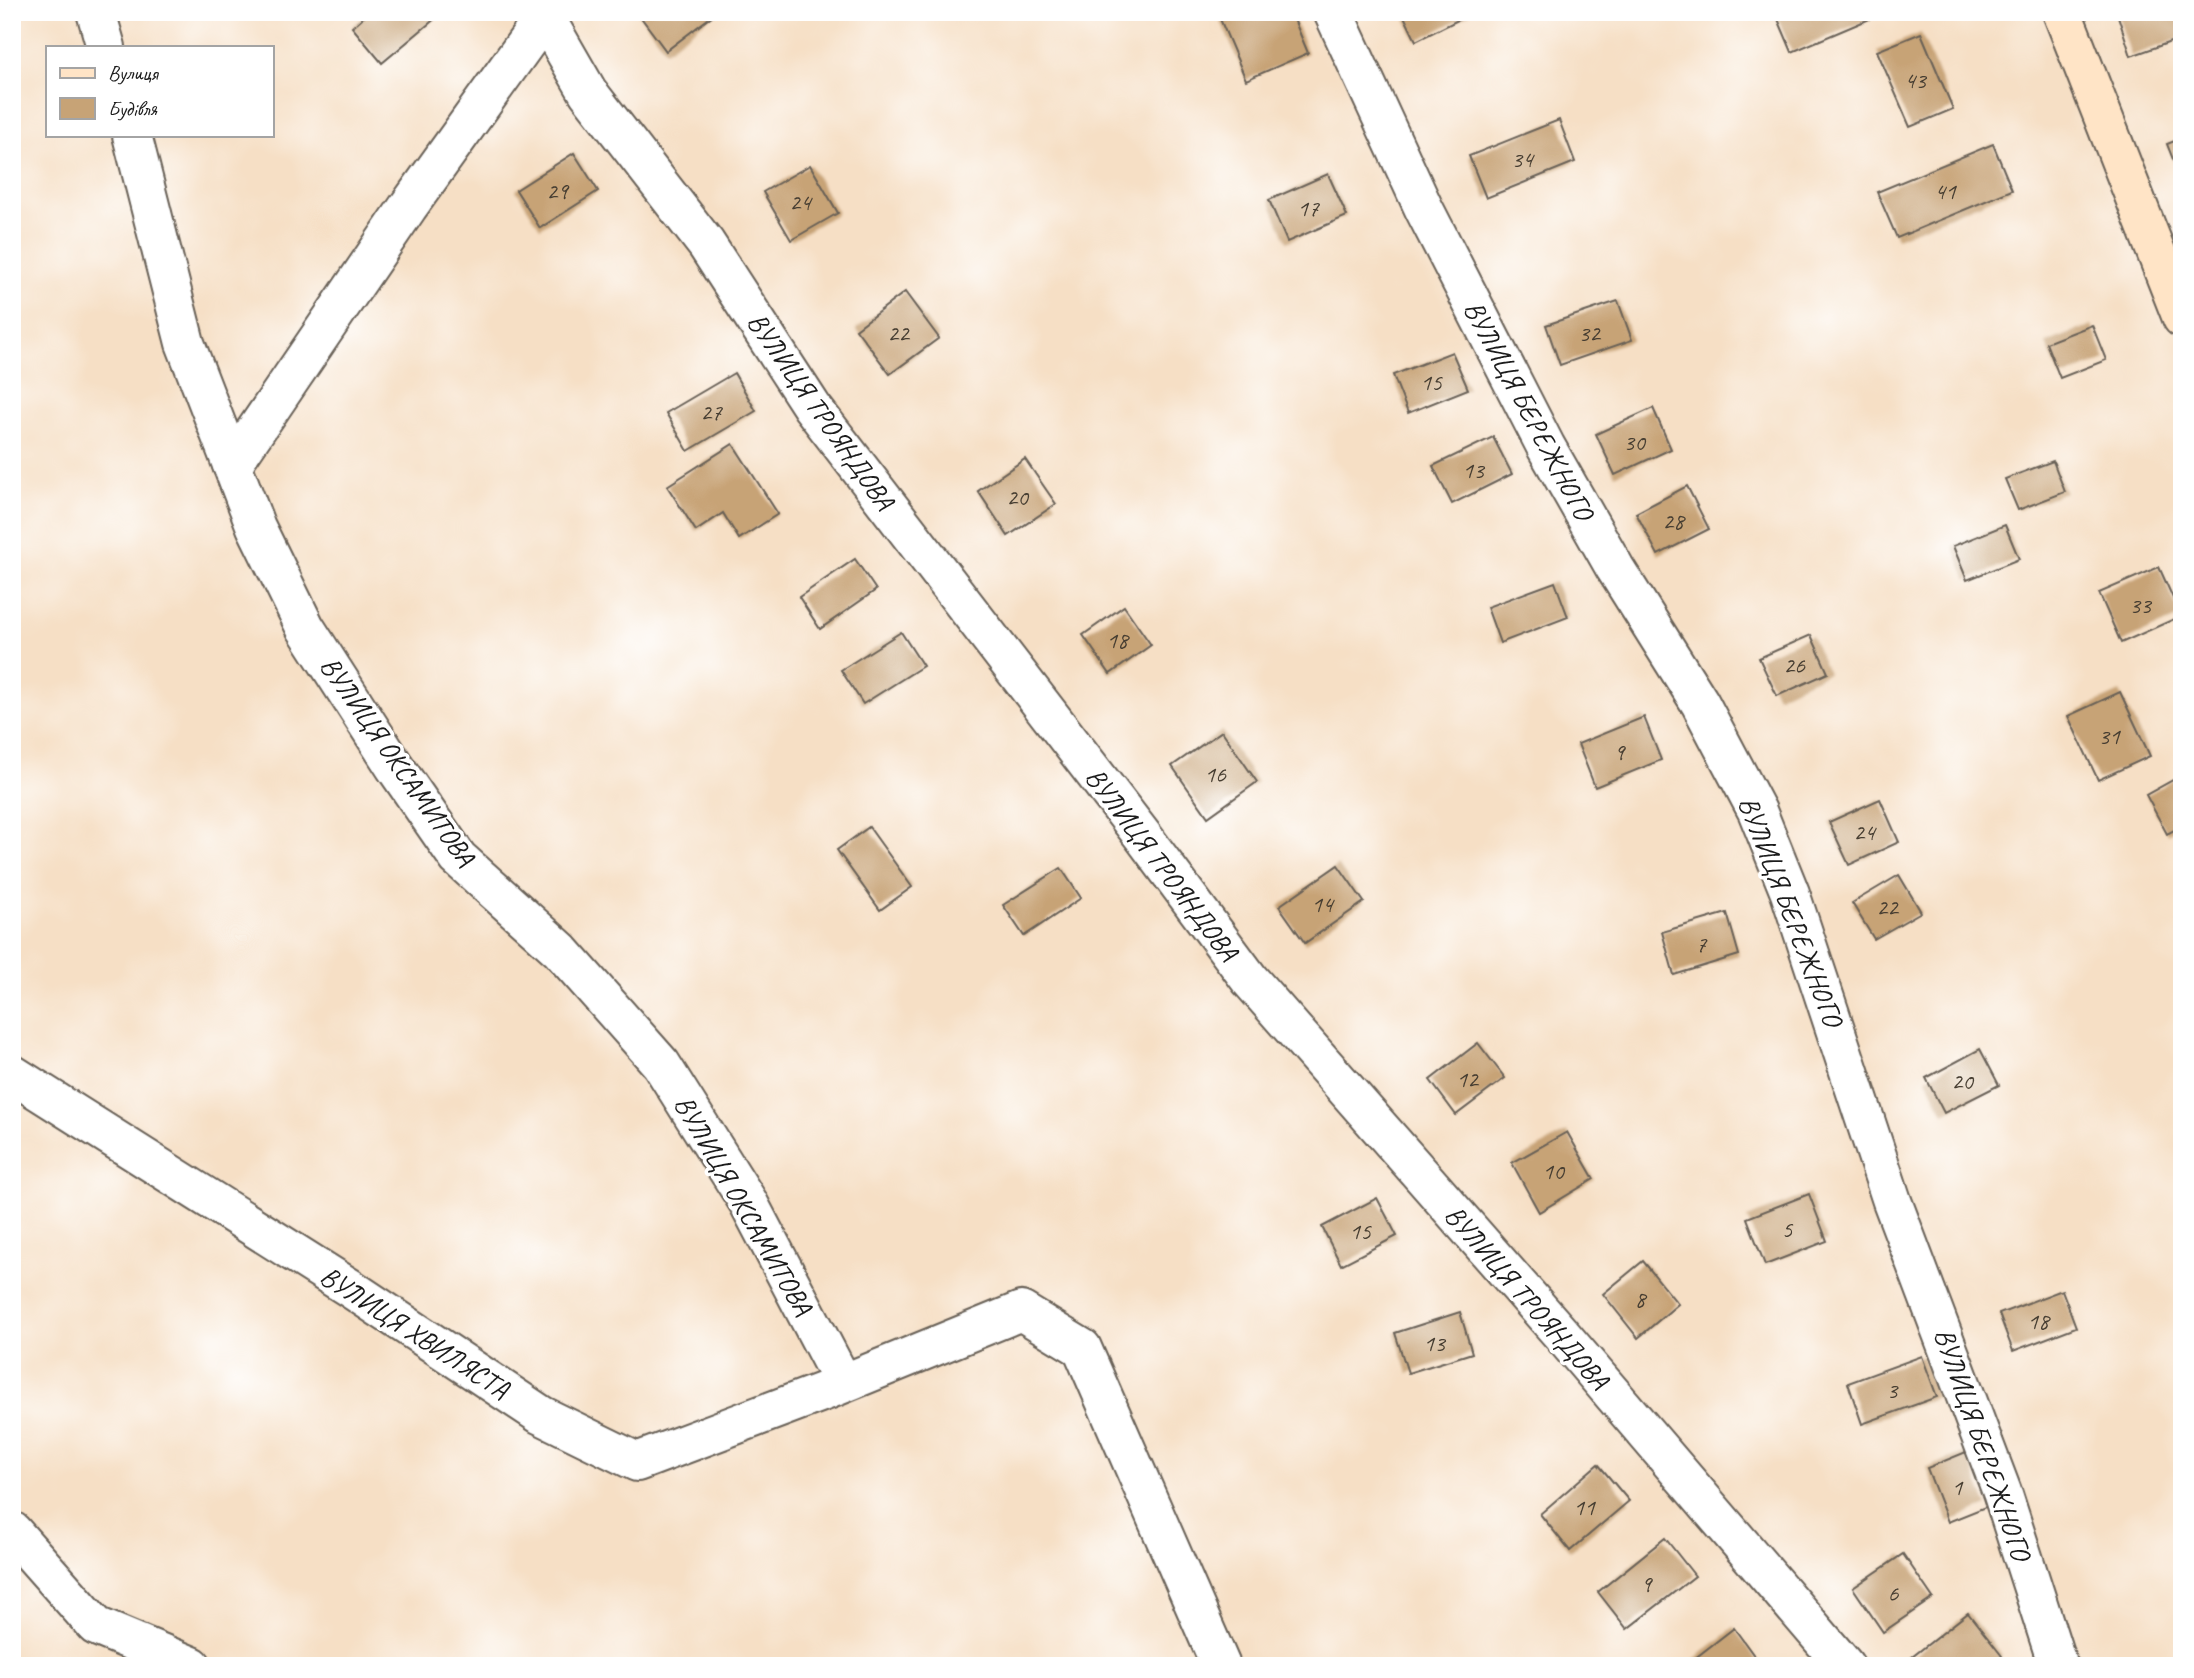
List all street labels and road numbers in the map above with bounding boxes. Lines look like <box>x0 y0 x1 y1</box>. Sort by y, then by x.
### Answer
street label: ВУЛИЦЯ БЕРЕЖНОГО <box>1456 294 1603 528</box>
street label: ВУЛИЦЯ ТРОЯНДОВА <box>740 306 903 518</box>
street label: ВУЛИЦЯ ОКСАМИТОВА <box>313 650 484 873</box>
street label: ВУЛИЦЯ ТРОЯНДОВА <box>1078 761 1247 969</box>
street label: ВУЛИЦЯ БЕРЕЖНОГО <box>1731 791 1852 1034</box>
street label: ВУЛИЦЯ ОКСАМИТОВА <box>667 1089 822 1322</box>
street label: ВУЛИЦЯ ТРОЯНДОВА <box>1437 1198 1618 1398</box>
street label: ВУЛИЦЯ ХВИЛЯСТА <box>314 1258 517 1407</box>
street label: ВУЛИЦЯ БЕРЕЖНОГО <box>1927 1323 2040 1568</box>

